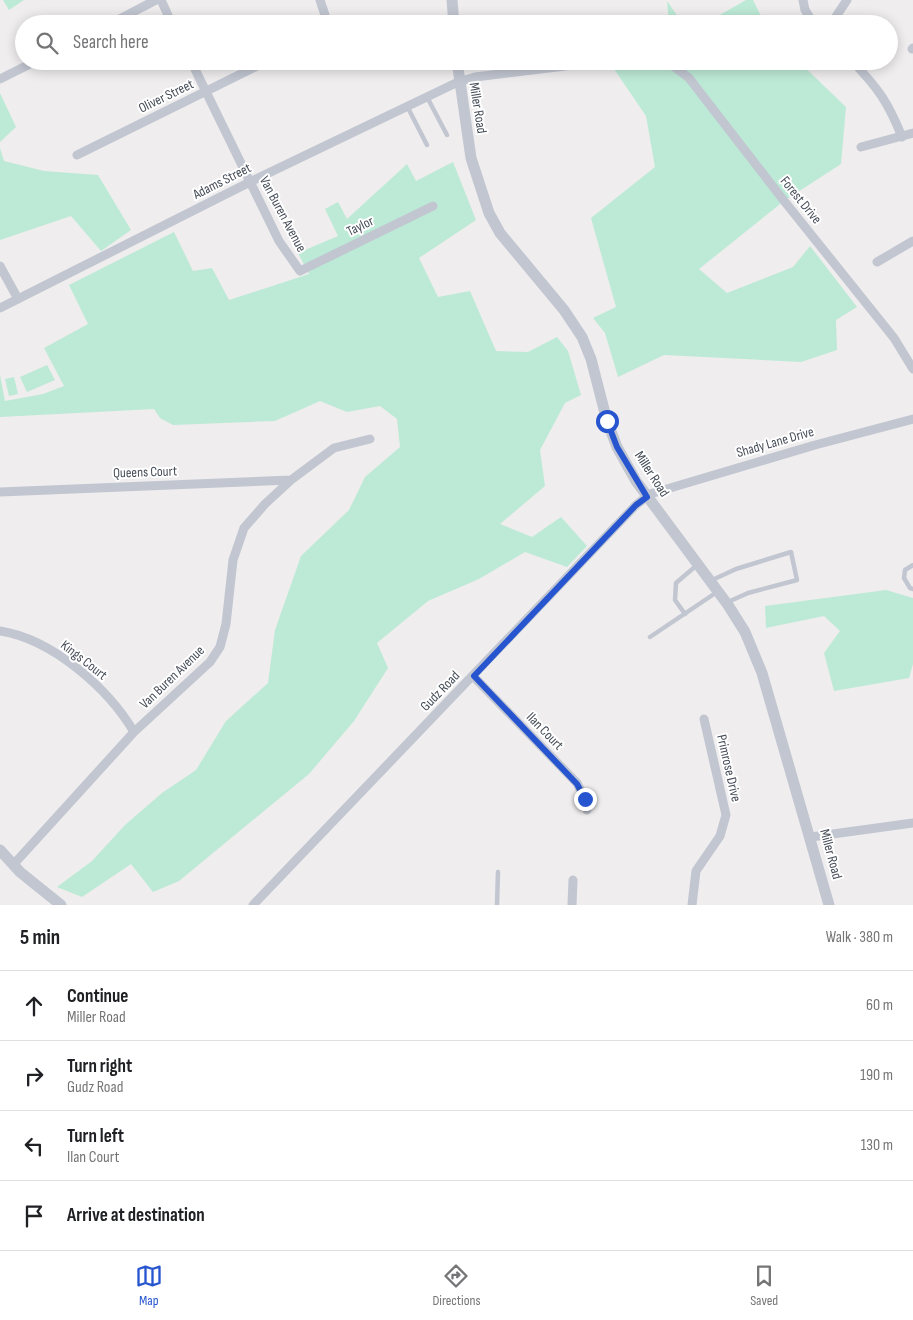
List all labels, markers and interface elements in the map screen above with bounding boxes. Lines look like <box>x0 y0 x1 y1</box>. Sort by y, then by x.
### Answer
search box <box>15 15 898 70</box>
icon: search <box>33 29 61 57</box>
text: Search here <box>73 31 149 54</box>
street label: Oliver Street <box>136 75 196 117</box>
street label: Miller Road <box>466 81 490 135</box>
street label: Adams Street <box>189 159 254 203</box>
street label: Van Buren Avenue <box>256 173 310 255</box>
street label: Forest Drive <box>777 173 825 227</box>
street label: Taylor <box>344 212 376 240</box>
route start <box>596 410 619 433</box>
street label: Shady Lane Drive <box>734 423 816 461</box>
street label: Miller Road <box>631 448 673 500</box>
street label: Queens Court <box>113 462 177 482</box>
street label: Kings Court <box>57 636 111 684</box>
street label: Van Buren Avenue <box>136 642 208 712</box>
street label: Gudz Road <box>417 667 463 715</box>
street label: Ilan Court <box>523 709 567 753</box>
street label: Primrose Drive <box>713 733 745 803</box>
route end <box>574 788 597 811</box>
street label: Miller Road <box>816 827 846 881</box>
text: 5 min <box>20 925 60 950</box>
text: Walk · 380 m <box>826 928 893 947</box>
text: Continue <box>67 985 128 1008</box>
icon: ahead <box>20 992 48 1020</box>
text: 60 m <box>866 996 893 1015</box>
text: Miller Road <box>67 1008 126 1027</box>
text: Turn right <box>67 1055 132 1078</box>
icon: right <box>20 1062 48 1090</box>
text: 190 m <box>860 1066 893 1085</box>
text: Gudz Road <box>67 1078 123 1097</box>
text: Turn left <box>67 1125 124 1148</box>
icon: left <box>20 1132 48 1160</box>
text: 130 m <box>861 1136 893 1155</box>
text: Ilan Court <box>67 1148 119 1167</box>
icon: arrive <box>20 1202 48 1230</box>
text: Arrive at destination <box>67 1204 205 1227</box>
tab: Map <box>135 1262 163 1309</box>
tab: Directions <box>432 1262 481 1309</box>
tab: Saved <box>750 1262 778 1309</box>

